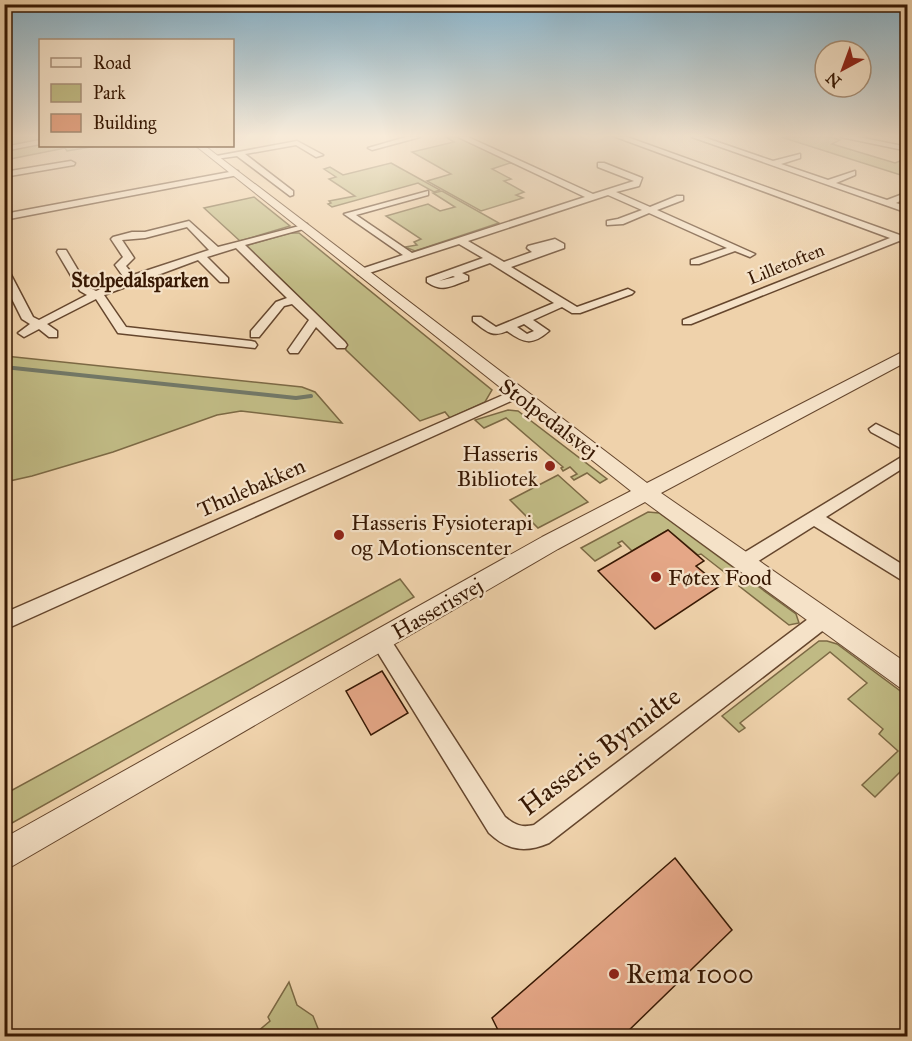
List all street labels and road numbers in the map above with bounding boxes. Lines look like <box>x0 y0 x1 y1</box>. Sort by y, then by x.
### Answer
street label: Lilletoften <box>745 239 828 289</box>
street label: Stolpedalsvej <box>494 372 603 464</box>
street label: Thulebakken <box>193 452 309 523</box>
street label: Hasserisvej <box>387 572 488 645</box>
street label: Hasseris Bymidte <box>512 679 687 822</box>

